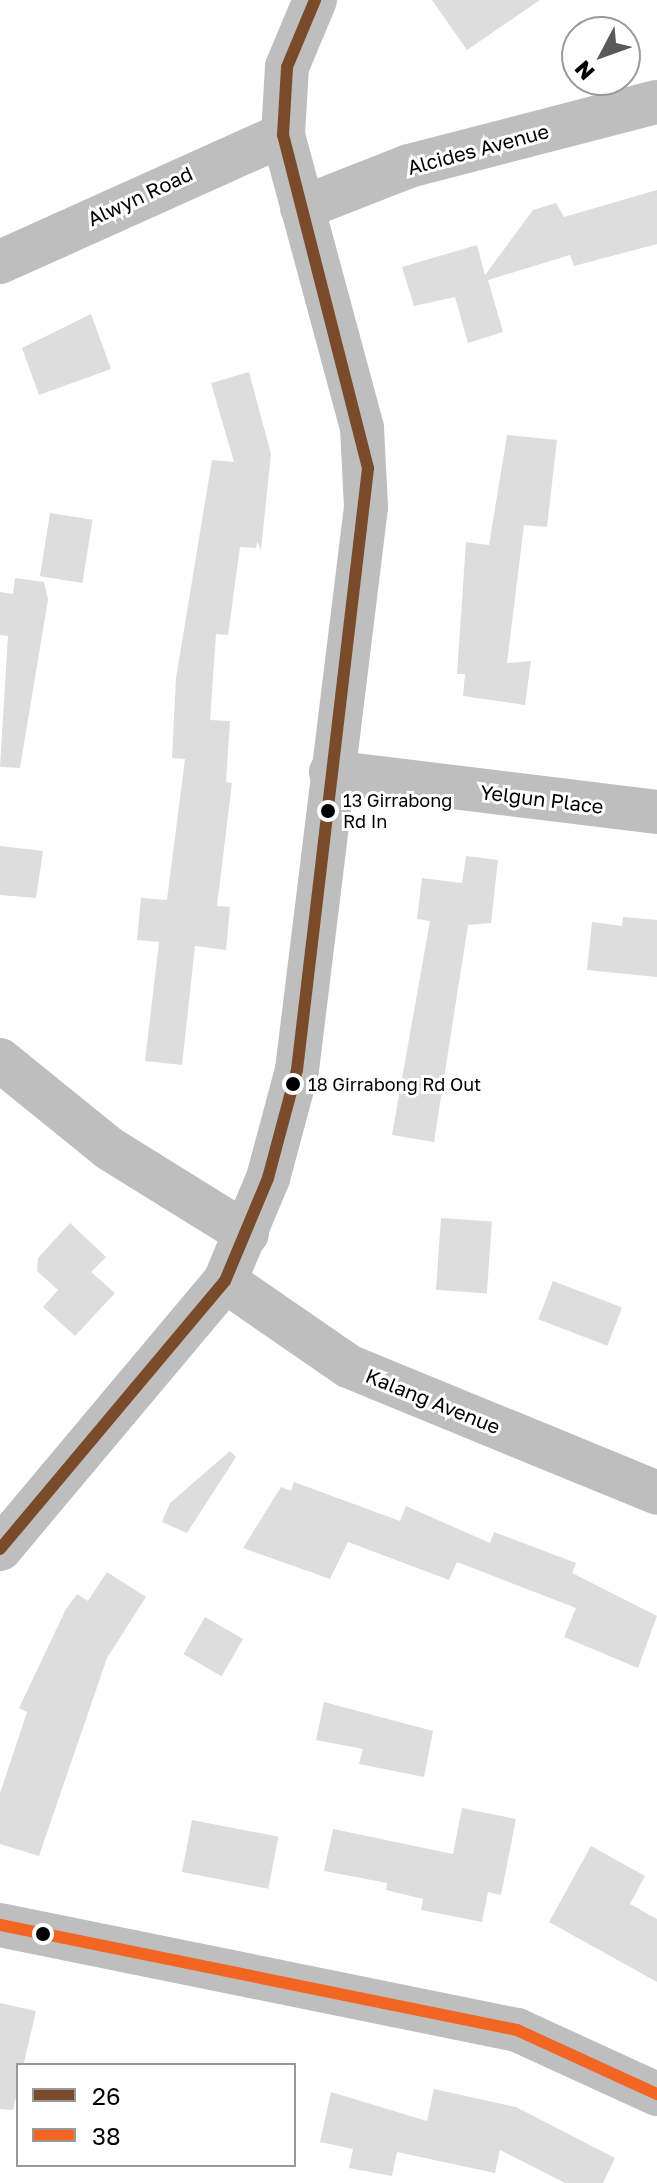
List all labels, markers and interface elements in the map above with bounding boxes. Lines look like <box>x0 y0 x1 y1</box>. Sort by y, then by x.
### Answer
north arrow <box>561 16 641 96</box>
text: N <box>568 56 600 86</box>
street label: Alcides Avenue <box>405 119 551 179</box>
street label: Alwyn Road <box>84 161 196 231</box>
street label: Yelgun Place <box>479 780 605 818</box>
place label: 13 Girrabong Rd In <box>343 790 452 832</box>
marker: 13 Girrabong Rd In <box>320 803 336 819</box>
place label: 18 Girrabong Rd Out <box>308 1073 481 1095</box>
marker: 18 Girrabong Rd Out <box>285 1076 301 1092</box>
street label: Kalang Avenue <box>362 1363 504 1439</box>
unlabelled marker <box>35 1926 51 1942</box>
legend <box>16 2063 296 2167</box>
text: 26 <box>92 2081 120 2110</box>
text: 38 <box>92 2121 121 2150</box>

